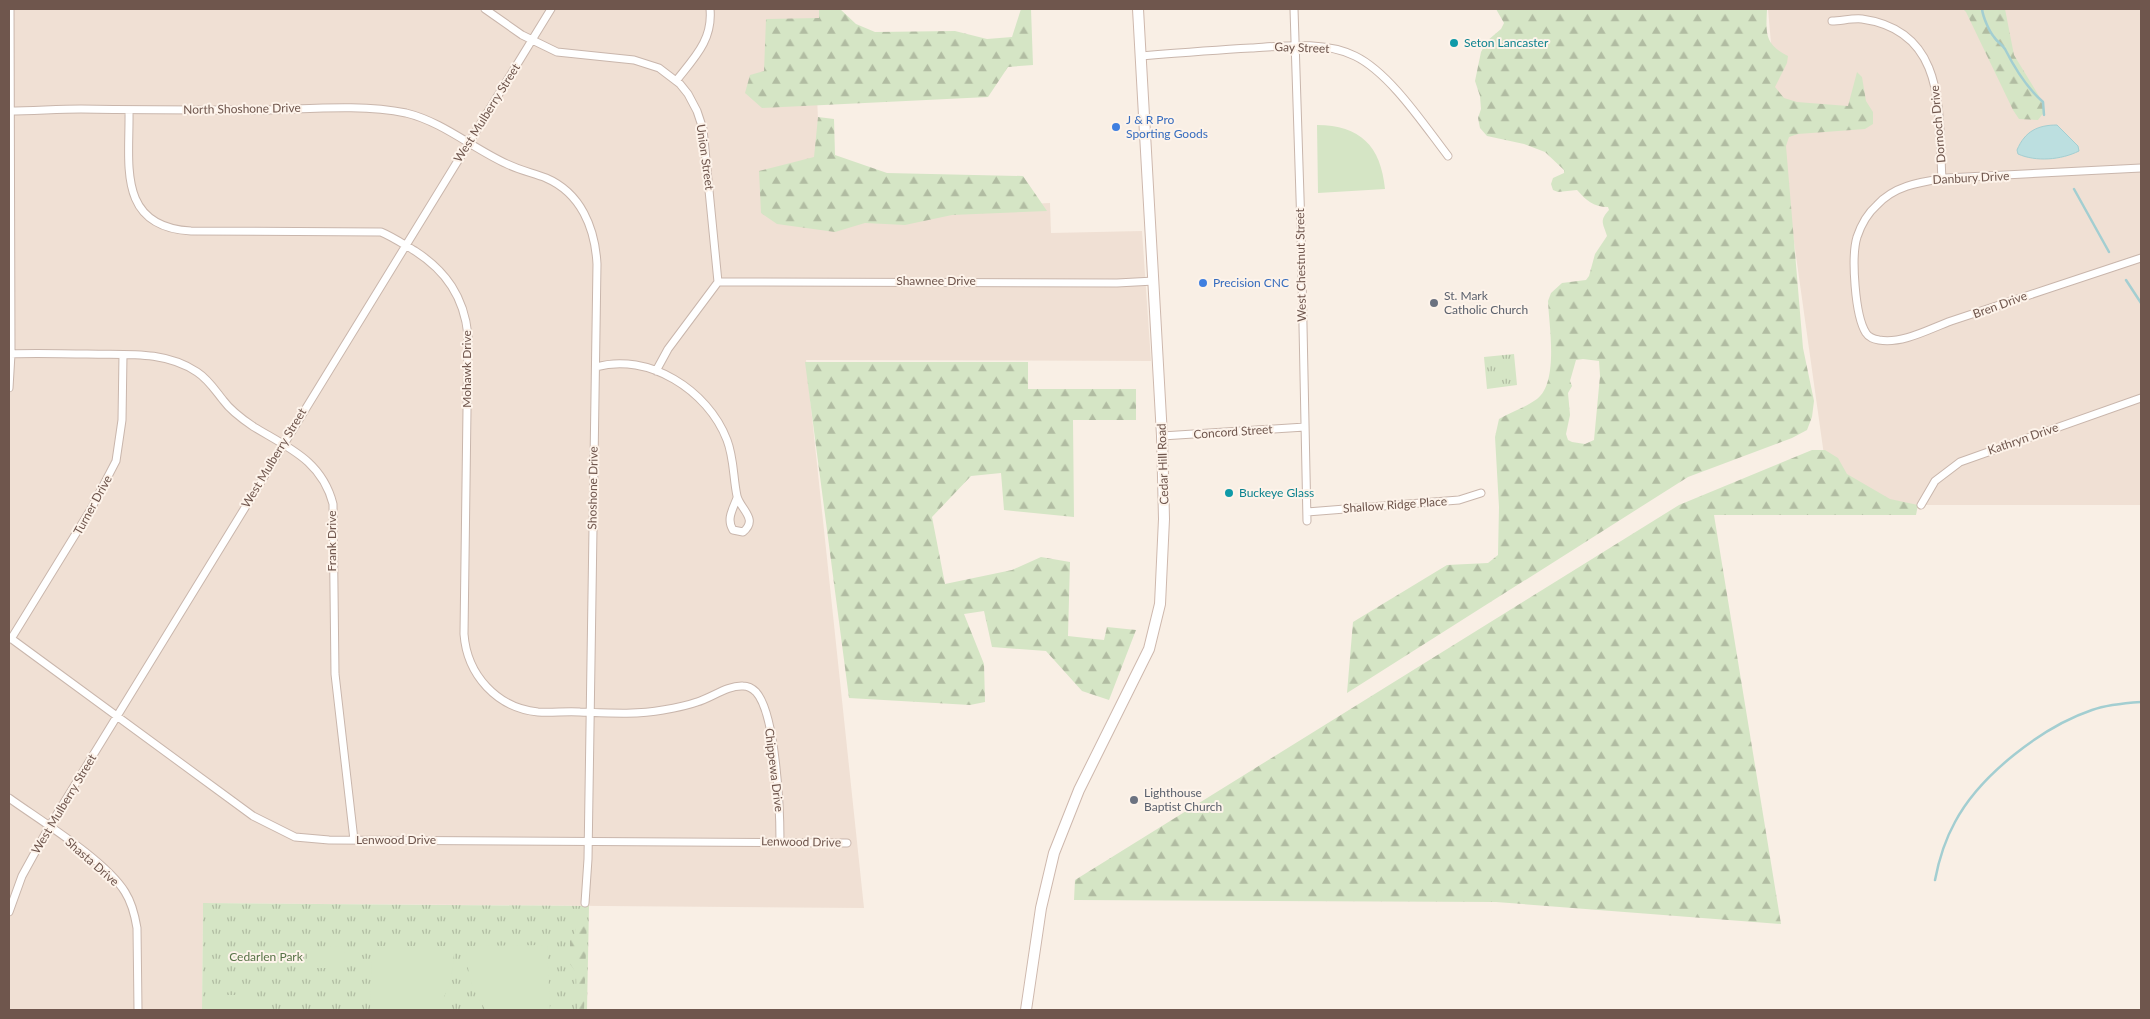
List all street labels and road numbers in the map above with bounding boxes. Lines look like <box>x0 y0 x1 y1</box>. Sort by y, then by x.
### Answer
street label: Gay Street <box>1274 39 1331 56</box>
street label: West Mulberry Street <box>450 60 523 165</box>
street label: Dornoch Drive <box>1927 85 1948 163</box>
street label: North Shoshone Drive <box>183 100 301 117</box>
street label: Union Street <box>693 123 718 192</box>
street label: Danbury Drive <box>1932 168 2010 187</box>
street label: West Chestnut Street <box>1292 207 1309 322</box>
street label: Shawnee Drive <box>896 273 976 288</box>
street label: Bren Drive <box>1971 288 2029 321</box>
street label: Mohawk Drive <box>459 330 474 408</box>
street label: West Mulberry Street <box>238 405 310 510</box>
street label: Kathryn Drive <box>1986 419 2060 458</box>
street label: Concord Street <box>1193 421 1274 442</box>
street label: Cedar Hill Road <box>1154 423 1171 505</box>
street label: Shoshone Drive <box>584 446 601 530</box>
street label: Turner Drive <box>70 472 115 537</box>
street label: Shallow Ridge Place <box>1342 493 1447 516</box>
street label: Frank Drive <box>324 511 339 571</box>
street label: Chippewa Drive <box>762 727 787 813</box>
street label: West Mulberry Street <box>28 751 100 856</box>
street label: Lenwood Drive <box>356 832 436 847</box>
street label: Lenwood Drive <box>761 833 841 850</box>
street label: Shasta Drive <box>62 834 122 889</box>

